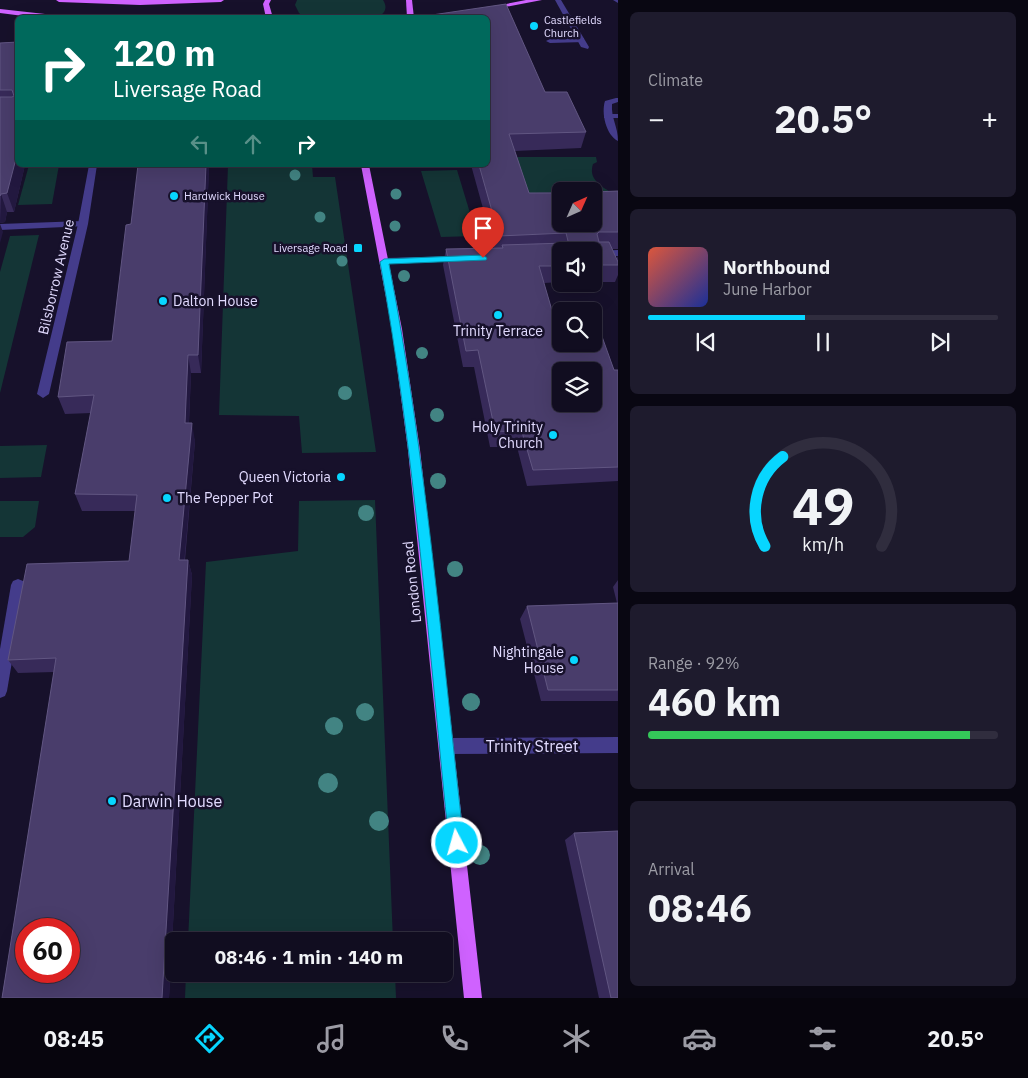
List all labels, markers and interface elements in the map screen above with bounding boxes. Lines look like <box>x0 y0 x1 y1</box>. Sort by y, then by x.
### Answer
place label: Castlefields Church <box>544 13 602 40</box>
marker: Castlefields Church <box>528 20 540 32</box>
text: 120 m <box>113 30 216 76</box>
icon: right <box>30 35 95 100</box>
text: Climate <box>648 70 703 90</box>
text: Liversage Road <box>113 74 262 103</box>
text: 20.5° <box>774 94 872 143</box>
text: − <box>648 100 665 137</box>
text: + <box>981 100 998 137</box>
icon: left <box>186 130 214 158</box>
icon: ahead <box>239 130 267 158</box>
icon: right <box>292 130 320 158</box>
north arrow <box>552 182 602 232</box>
map controls <box>552 182 602 412</box>
place label: Hardwick House <box>184 189 265 203</box>
marker: Hardwick House <box>168 190 180 202</box>
pin <box>462 207 504 258</box>
icon: arrive <box>469 214 497 242</box>
street label: Bilsborrow Avenue <box>34 217 78 337</box>
place label: Liversage Road <box>273 241 348 255</box>
marker: Liversage Road <box>352 242 364 254</box>
button: sound <box>552 242 602 292</box>
text: Northbound <box>723 255 830 279</box>
text: June Harbor <box>723 279 812 299</box>
place label: Dalton House <box>173 292 258 310</box>
marker: Dalton House <box>157 295 169 307</box>
button: search <box>552 302 602 352</box>
marker: Trinity Terrace <box>492 309 504 321</box>
place label: Trinity Terrace <box>453 322 543 340</box>
icon: previous <box>692 328 720 356</box>
icon: pause <box>809 328 837 356</box>
icon: next <box>926 328 954 356</box>
button: layers <box>552 362 602 412</box>
place label: Holy Trinity Church <box>472 418 543 452</box>
marker: Holy Trinity Church <box>547 429 559 441</box>
place label: Queen Victoria <box>239 468 332 486</box>
marker: Queen Victoria <box>335 471 347 483</box>
text: 49 <box>792 472 854 539</box>
place label: The Pepper Pot <box>177 489 273 507</box>
marker: The Pepper Pot <box>161 492 173 504</box>
text: km/h <box>802 533 844 556</box>
street label: London Road <box>399 540 425 624</box>
place label: Nightingale House <box>493 643 564 677</box>
text: Range · 92% <box>648 653 740 673</box>
marker: Nightingale House <box>568 654 580 666</box>
text: 460 km <box>648 677 781 726</box>
street label: Trinity Street <box>486 736 578 756</box>
place label: Darwin House <box>122 791 223 811</box>
marker: Darwin House <box>106 795 118 807</box>
position arrow <box>430 816 482 868</box>
text: Arrival <box>648 859 695 879</box>
text: 08:46 <box>648 883 752 932</box>
speed limit sign: 60 <box>15 918 80 983</box>
text: 08:46 · 1 min · 140 m <box>215 945 403 969</box>
icon: directions <box>192 1021 227 1056</box>
icon: music <box>314 1021 349 1056</box>
icon: phone <box>437 1021 472 1056</box>
icon: climate <box>559 1021 594 1056</box>
icon: car <box>682 1021 717 1056</box>
icon: filters <box>805 1021 840 1056</box>
text: 08:45 <box>44 1024 104 1053</box>
text: 20.5° <box>927 1024 984 1053</box>

